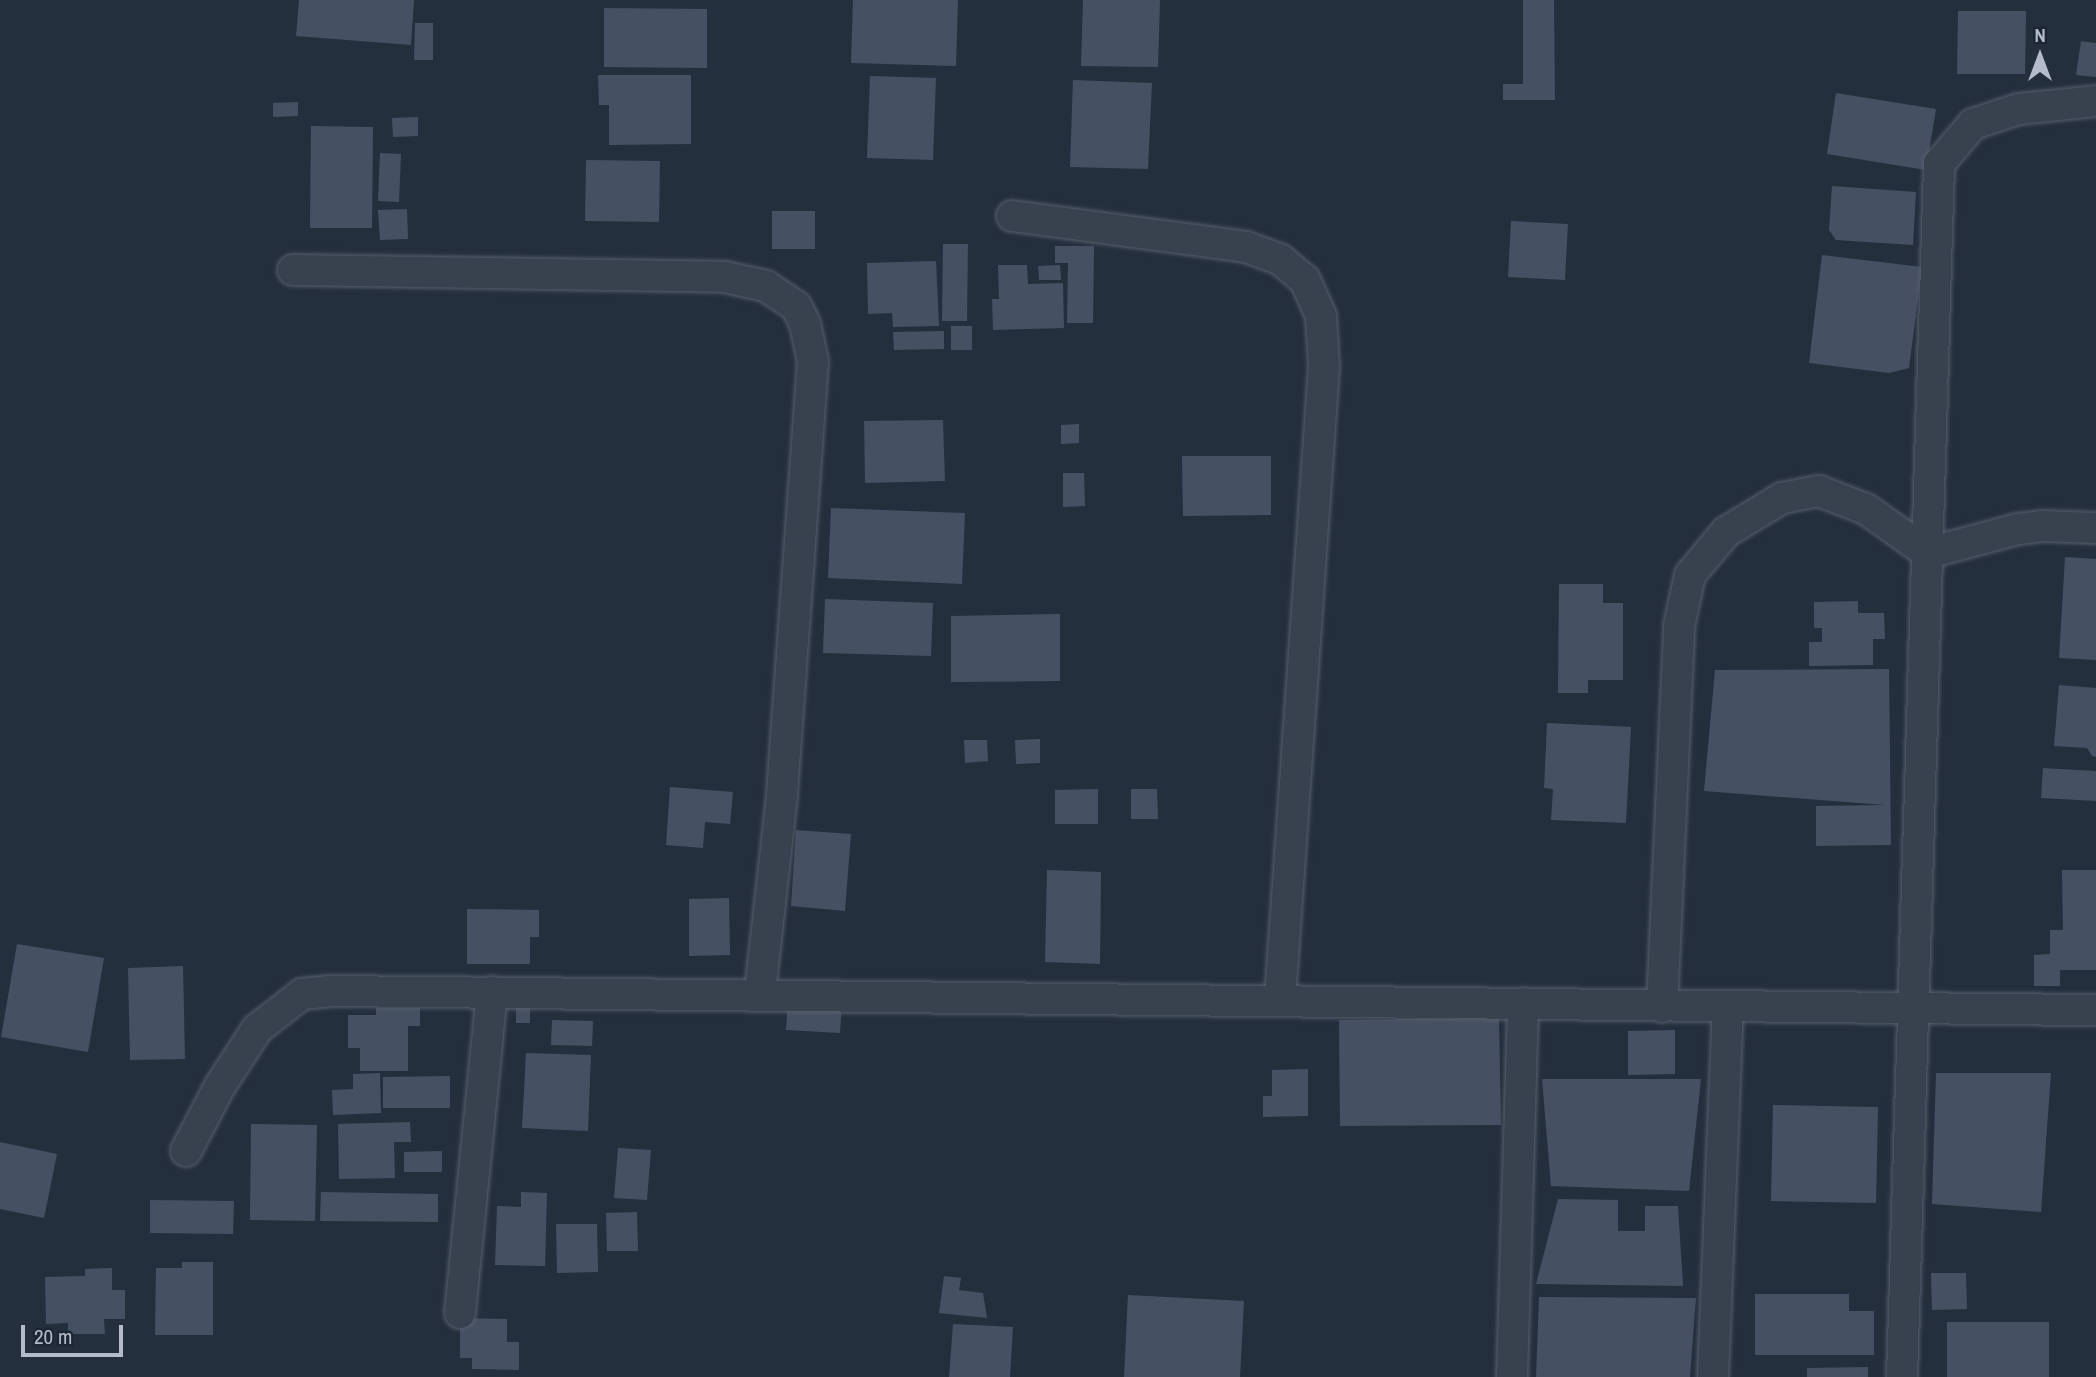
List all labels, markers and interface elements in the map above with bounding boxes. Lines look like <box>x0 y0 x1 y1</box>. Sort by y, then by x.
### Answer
north arrow <box>2005 21 2075 91</box>
text: N <box>2034 22 2046 48</box>
scale bar <box>24 1310 126 1354</box>
text: 20 m <box>34 1322 72 1351</box>

